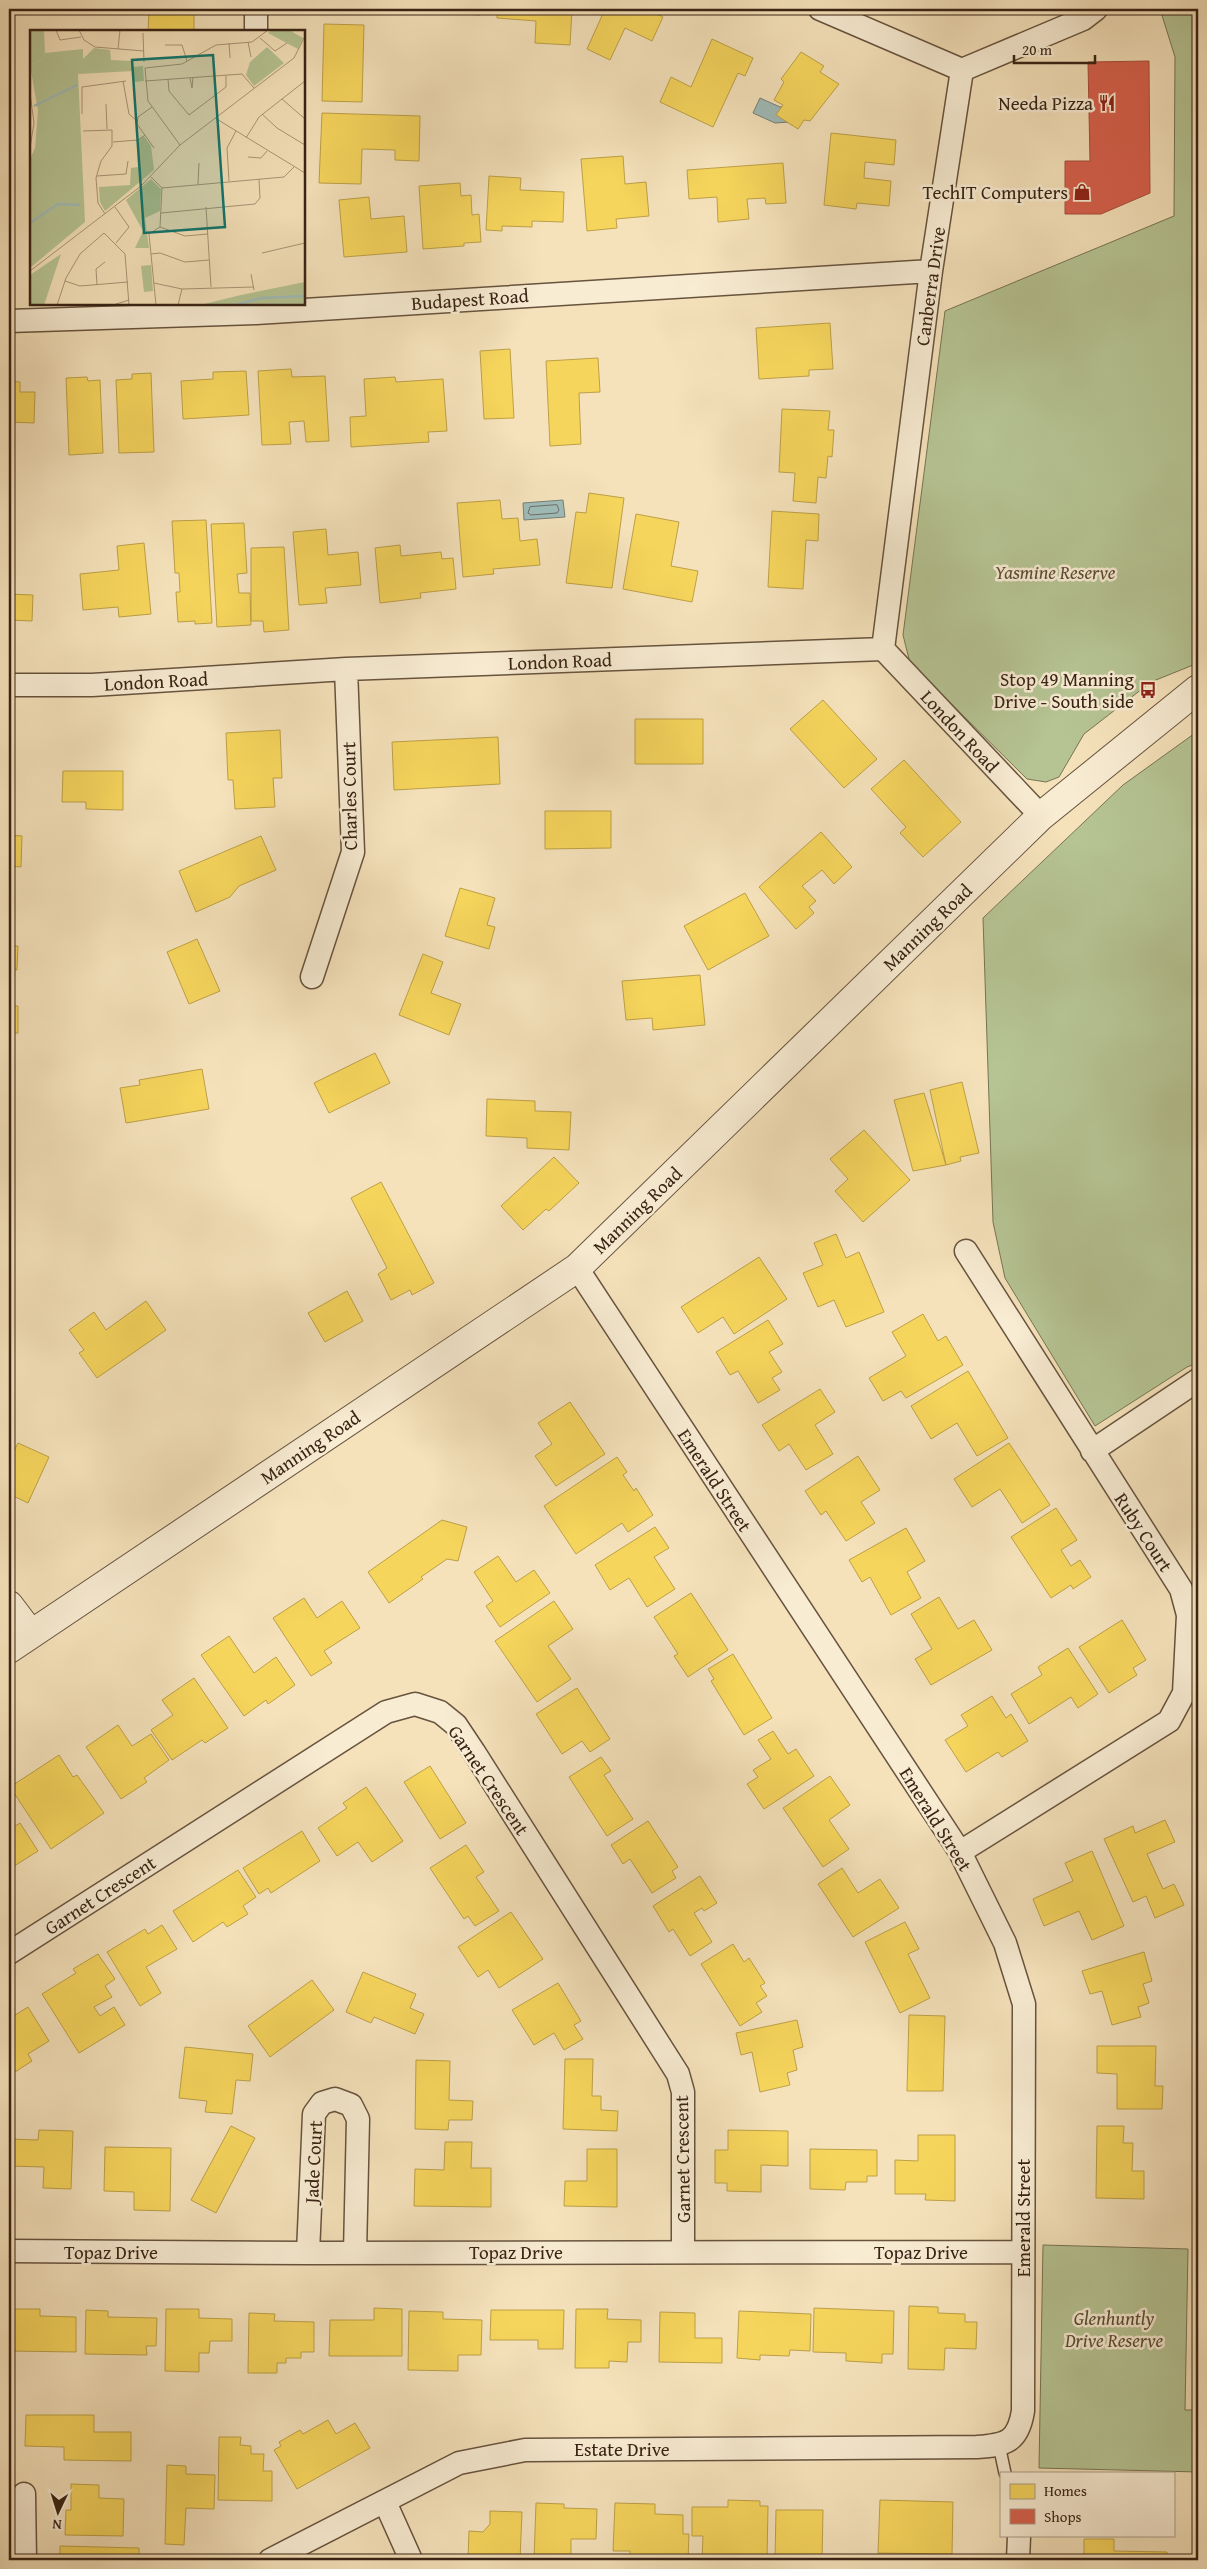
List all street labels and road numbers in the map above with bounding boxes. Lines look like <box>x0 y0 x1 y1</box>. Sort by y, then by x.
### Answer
street label: Canberra Drive <box>908 225 952 347</box>
street label: Budapest Road <box>410 281 530 317</box>
street label: London Road <box>508 645 613 677</box>
street label: London Road <box>103 664 210 698</box>
street label: London Road <box>914 683 1006 779</box>
street label: Charles Court <box>334 741 364 851</box>
street label: Manning Road <box>876 876 979 977</box>
street label: Manning Road <box>586 1159 689 1260</box>
street label: Manning Road <box>254 1403 366 1491</box>
street label: Emerald Street <box>671 1423 759 1538</box>
street label: Ruby Court <box>1108 1487 1180 1577</box>
street label: Garnet Crescent <box>442 1719 536 1841</box>
street label: Emerald Street <box>893 1761 979 1877</box>
street label: Garnet Crescent <box>39 1848 161 1941</box>
street label: Garnet Crescent <box>667 2095 697 2223</box>
street label: Jade Court <box>297 2120 329 2206</box>
street label: Emerald Street <box>1009 2159 1037 2277</box>
street label: Topaz Drive <box>64 2238 158 2266</box>
street label: Topaz Drive <box>469 2238 563 2266</box>
street label: Topaz Drive <box>874 2238 968 2266</box>
street label: Estate Drive <box>574 2435 670 2463</box>

